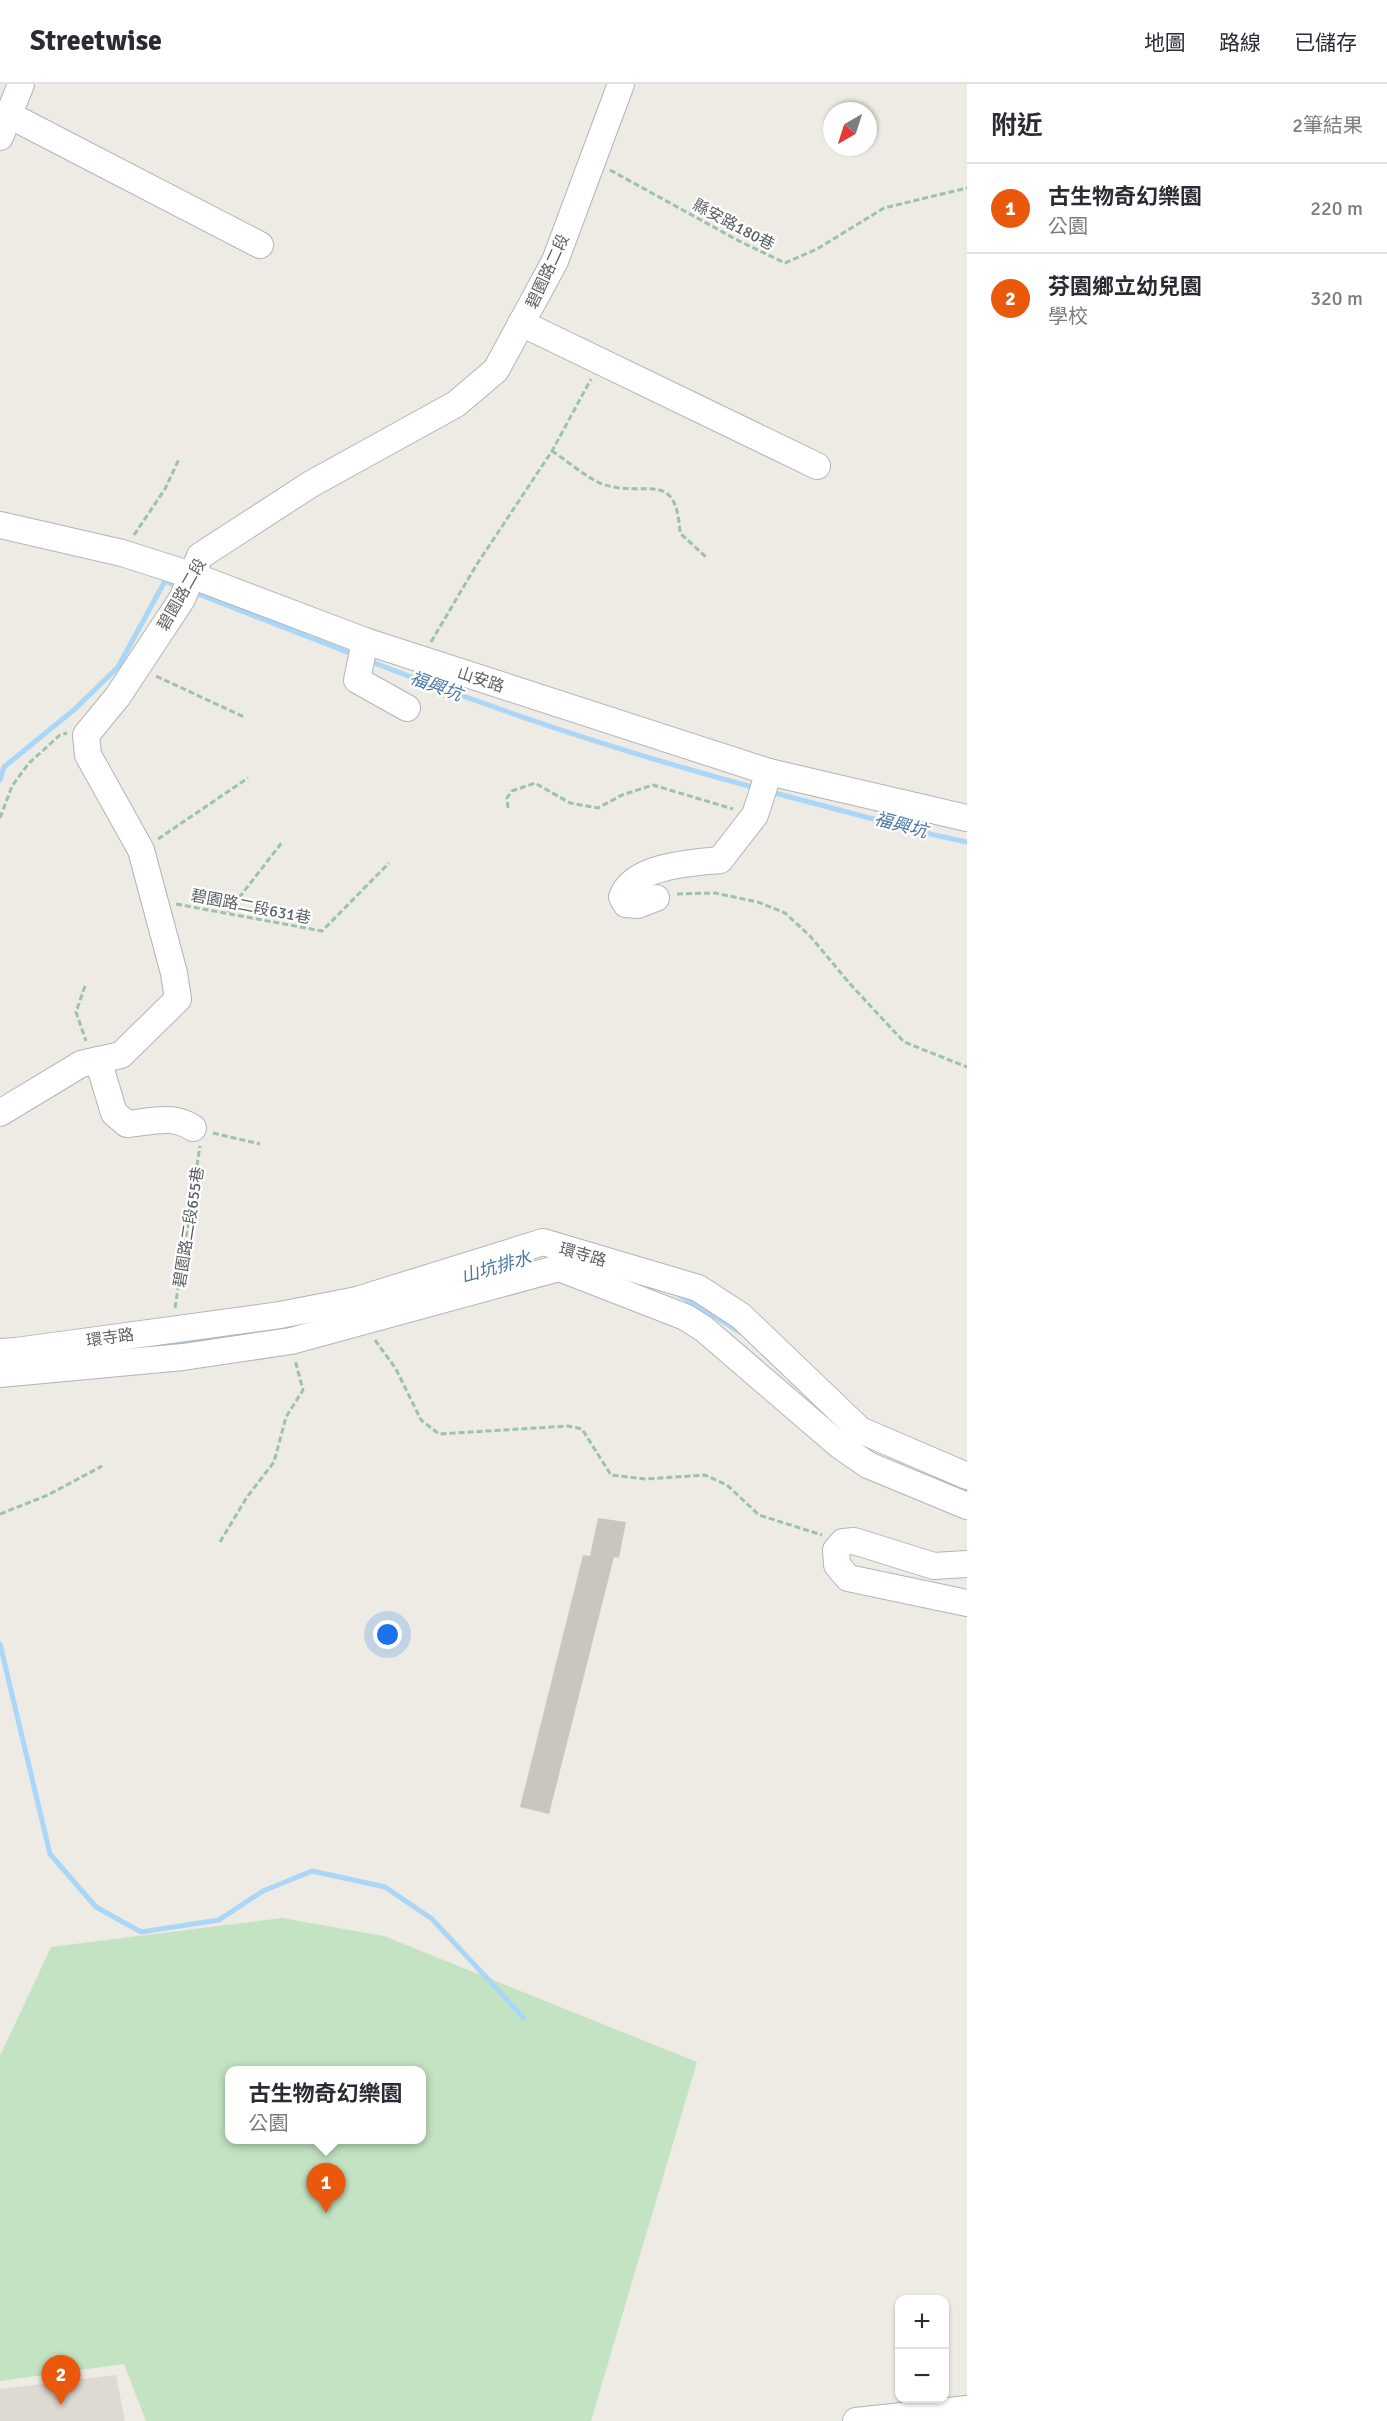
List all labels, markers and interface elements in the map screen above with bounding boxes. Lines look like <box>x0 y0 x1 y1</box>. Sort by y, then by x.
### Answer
text: Streetwise <box>30 24 162 58</box>
text: 地圖 <box>1144 30 1186 56</box>
text: 路線 <box>1219 30 1261 56</box>
text: 已儲存 <box>1294 30 1357 56</box>
north arrow <box>823 102 877 156</box>
text: 附近 <box>991 110 1043 142</box>
text: 2筆結果 <box>1292 113 1363 138</box>
text: 古生物奇幻樂園 <box>1048 183 1202 210</box>
street label: 縣安路180巷 <box>689 195 778 255</box>
text: 1 <box>1005 196 1016 221</box>
text: 220 m <box>1310 196 1363 221</box>
text: 公園 <box>1048 214 1088 239</box>
street label: 碧園路二段 <box>522 231 574 312</box>
text: 芬園鄉立幼兒園 <box>1048 273 1202 300</box>
text: 2 <box>1005 286 1016 311</box>
text: 320 m <box>1310 286 1363 311</box>
text: 學校 <box>1048 304 1088 329</box>
street label: 碧園路二段 <box>153 555 211 634</box>
street label: 山安路 <box>455 663 507 697</box>
water label: 福興坑 <box>407 666 468 707</box>
water label: 福興坑 <box>872 807 933 843</box>
street label: 碧園路二段631巷 <box>189 886 313 928</box>
street label: 碧園路二段655巷 <box>170 1165 208 1289</box>
street label: 環寺路 <box>557 1239 609 1271</box>
water label: 山坑排水 <box>458 1246 535 1287</box>
street label: 環寺路 <box>85 1325 135 1351</box>
your location <box>373 1620 402 1649</box>
popup <box>225 2066 426 2144</box>
text: 古生物奇幻樂園 <box>248 2080 403 2107</box>
text: 公園 <box>248 2111 288 2136</box>
pin: 1 <box>306 2164 346 2213</box>
map controls <box>895 2295 949 2403</box>
button: + <box>895 2295 949 2349</box>
button: − <box>895 2349 949 2403</box>
pin: 2 <box>42 2356 80 2405</box>

